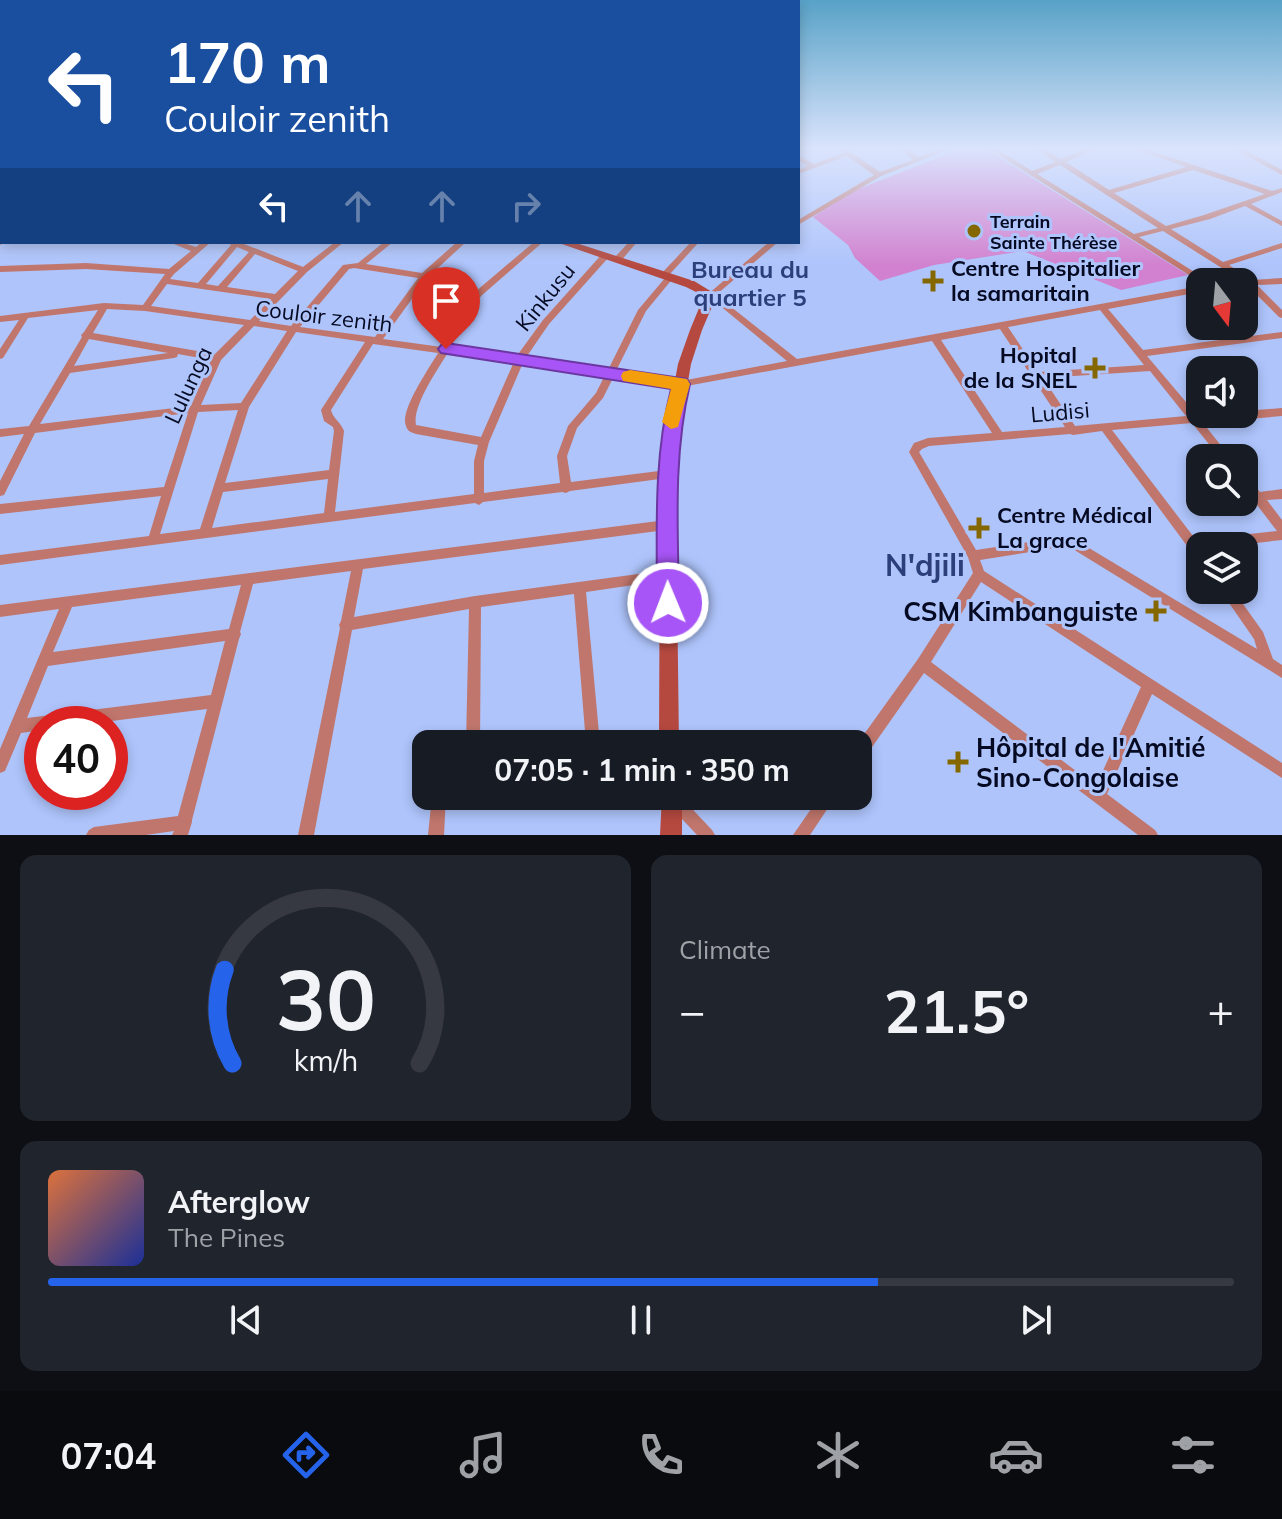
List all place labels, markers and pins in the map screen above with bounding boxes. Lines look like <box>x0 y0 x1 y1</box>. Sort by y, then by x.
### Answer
place label: Terrain Sainte Thérèse <box>990 210 1118 254</box>
marker: Terrain Sainte Thérèse <box>965 222 983 240</box>
place label: Centre Hospitalier la samaritain <box>951 254 1140 307</box>
pin <box>412 267 480 349</box>
marker: Centre Hospitalier la samaritain <box>922 270 944 292</box>
place label: Hopital de la SNEL <box>964 341 1077 394</box>
marker: Hopital de la SNEL <box>1084 357 1106 379</box>
place label: Centre Médical La grace <box>997 501 1153 554</box>
marker: Centre Médical La grace <box>968 517 990 539</box>
place label: CSM Kimbanguiste <box>903 595 1138 628</box>
marker: CSM Kimbanguiste <box>1145 600 1167 622</box>
place label: Hôpital de l'Amitié Sino-Congolaise <box>976 731 1205 794</box>
marker: Hôpital de l'Amitié Sino-Congolaise <box>947 751 969 773</box>

